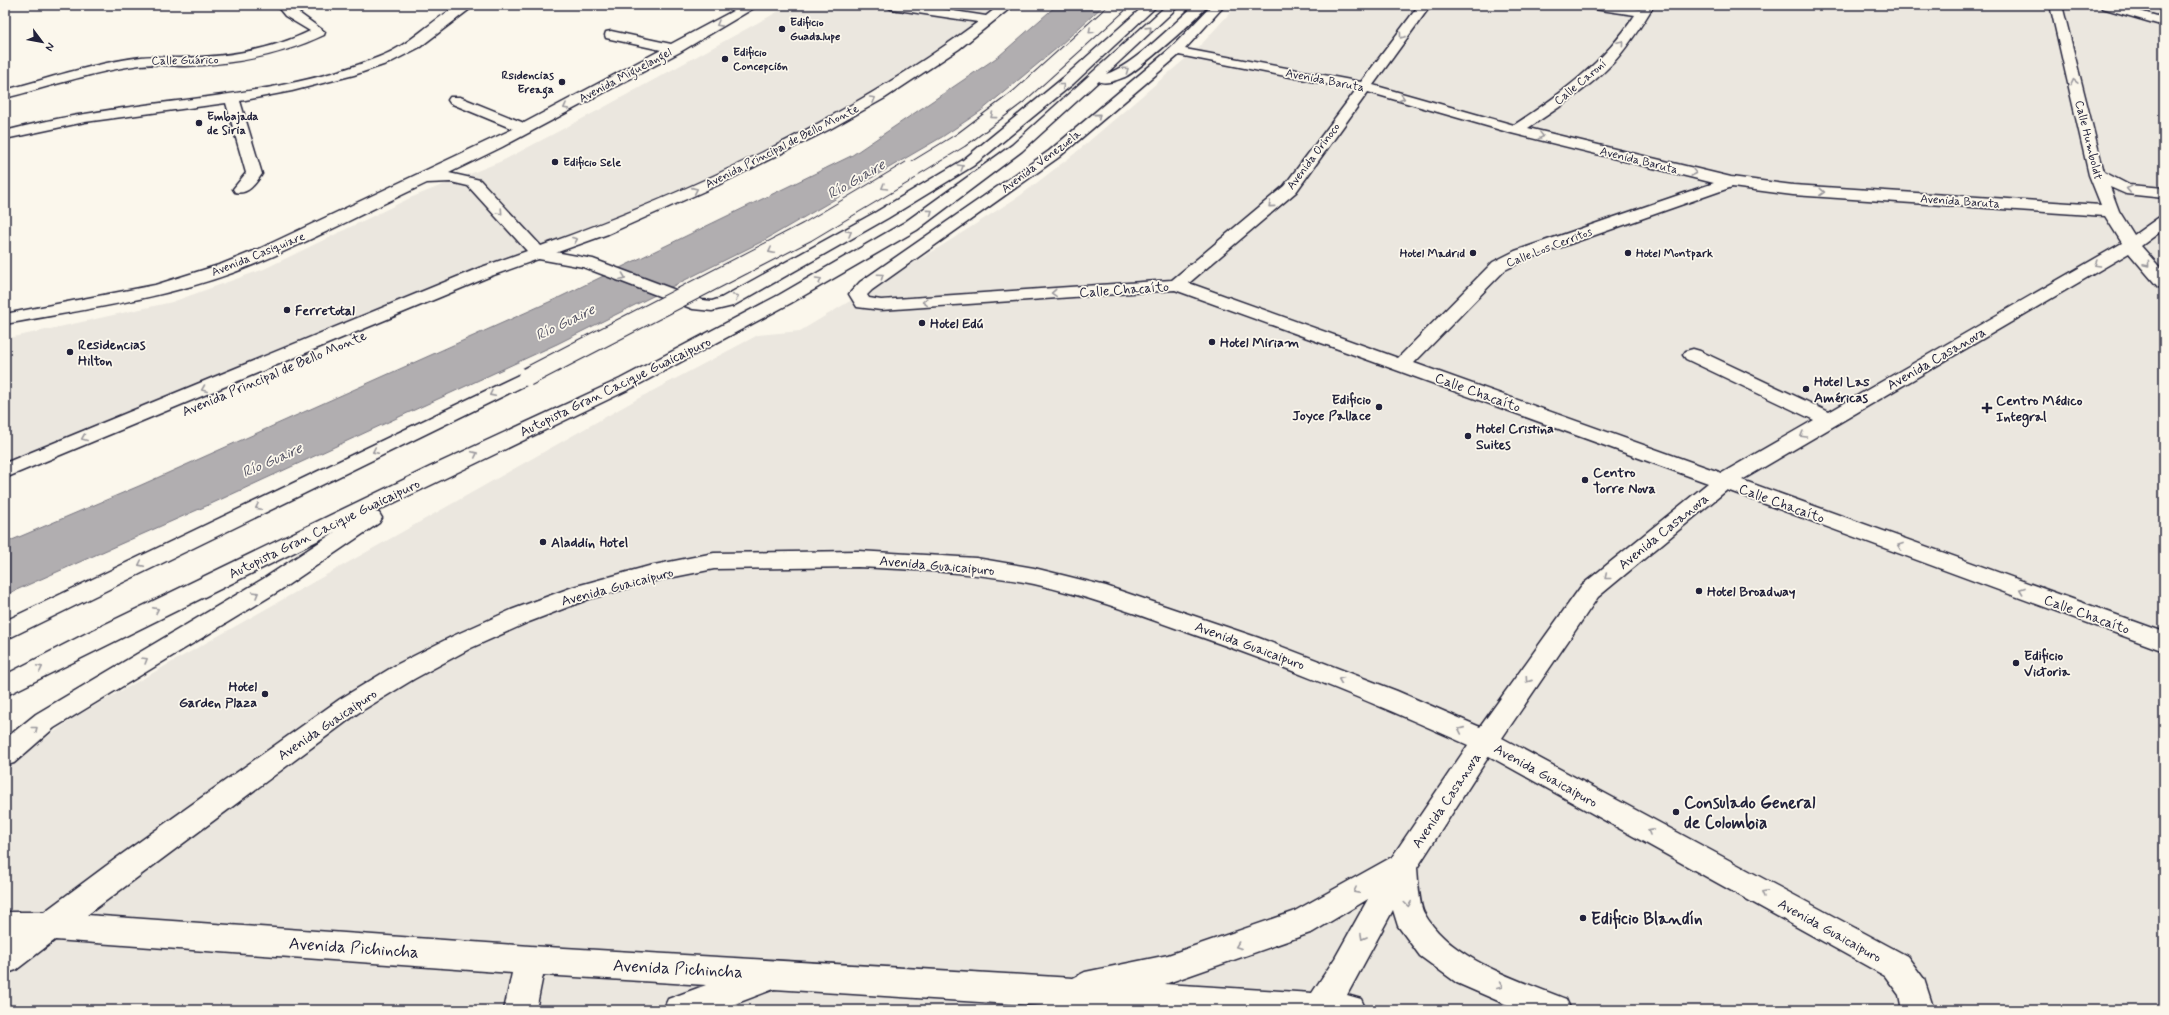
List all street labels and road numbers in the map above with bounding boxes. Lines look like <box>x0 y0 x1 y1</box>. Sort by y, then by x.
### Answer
street label: Avenida Miguelangel <box>576 45 675 108</box>
street label: Calle Guárico <box>151 52 219 70</box>
street label: Calle Caroní <box>1551 56 1610 109</box>
street label: Avenida Baruta <box>1284 66 1366 96</box>
street label: Calle Humboldt <box>2070 99 2106 182</box>
street label: Avenida Principal de Bello Monte <box>703 101 862 193</box>
street label: Avenida Orinoco <box>1283 120 1344 193</box>
street label: Avenida Venezuela <box>998 126 1085 197</box>
street label: Avenida Baruta <box>1598 144 1679 178</box>
street label: Avenida Baruta <box>1920 191 2000 213</box>
street label: Calle Los Cerritos <box>1504 224 1595 272</box>
street label: Avenida Casiquiare <box>209 229 308 281</box>
street label: Calle Chacaíto <box>1079 278 1170 302</box>
street label: Avenida Casanova <box>1884 323 1989 394</box>
street label: Avenida Principal de Bello Monte <box>179 327 370 421</box>
street label: Autopista Gran Cacique Guaicaipuro <box>517 333 714 441</box>
street label: Calle Chacaíto <box>1432 369 1523 417</box>
street label: Autopista Gran Cacique Guaicaipuro <box>226 475 423 583</box>
street label: Calle Chacaíto <box>1736 480 1827 528</box>
street label: Avenida Casanova <box>1615 490 1713 574</box>
street label: Avenida Guaicaipuro <box>879 552 995 580</box>
street label: Avenida Guaicaipuro <box>559 563 675 611</box>
street label: Calle Chacaíto <box>2041 591 2132 639</box>
street label: Avenida Guaicaipuro <box>1192 618 1307 674</box>
street label: Avenida Guaicaipuro <box>275 685 381 765</box>
street label: Avenida Guaicaipuro <box>1491 740 1600 812</box>
street label: Avenida Casanova <box>1408 749 1485 852</box>
street label: Avenida Guaicaipuro <box>1775 895 1884 967</box>
street label: Avenida Pichincha <box>288 932 420 964</box>
street label: Avenida Pichincha <box>612 955 744 983</box>

